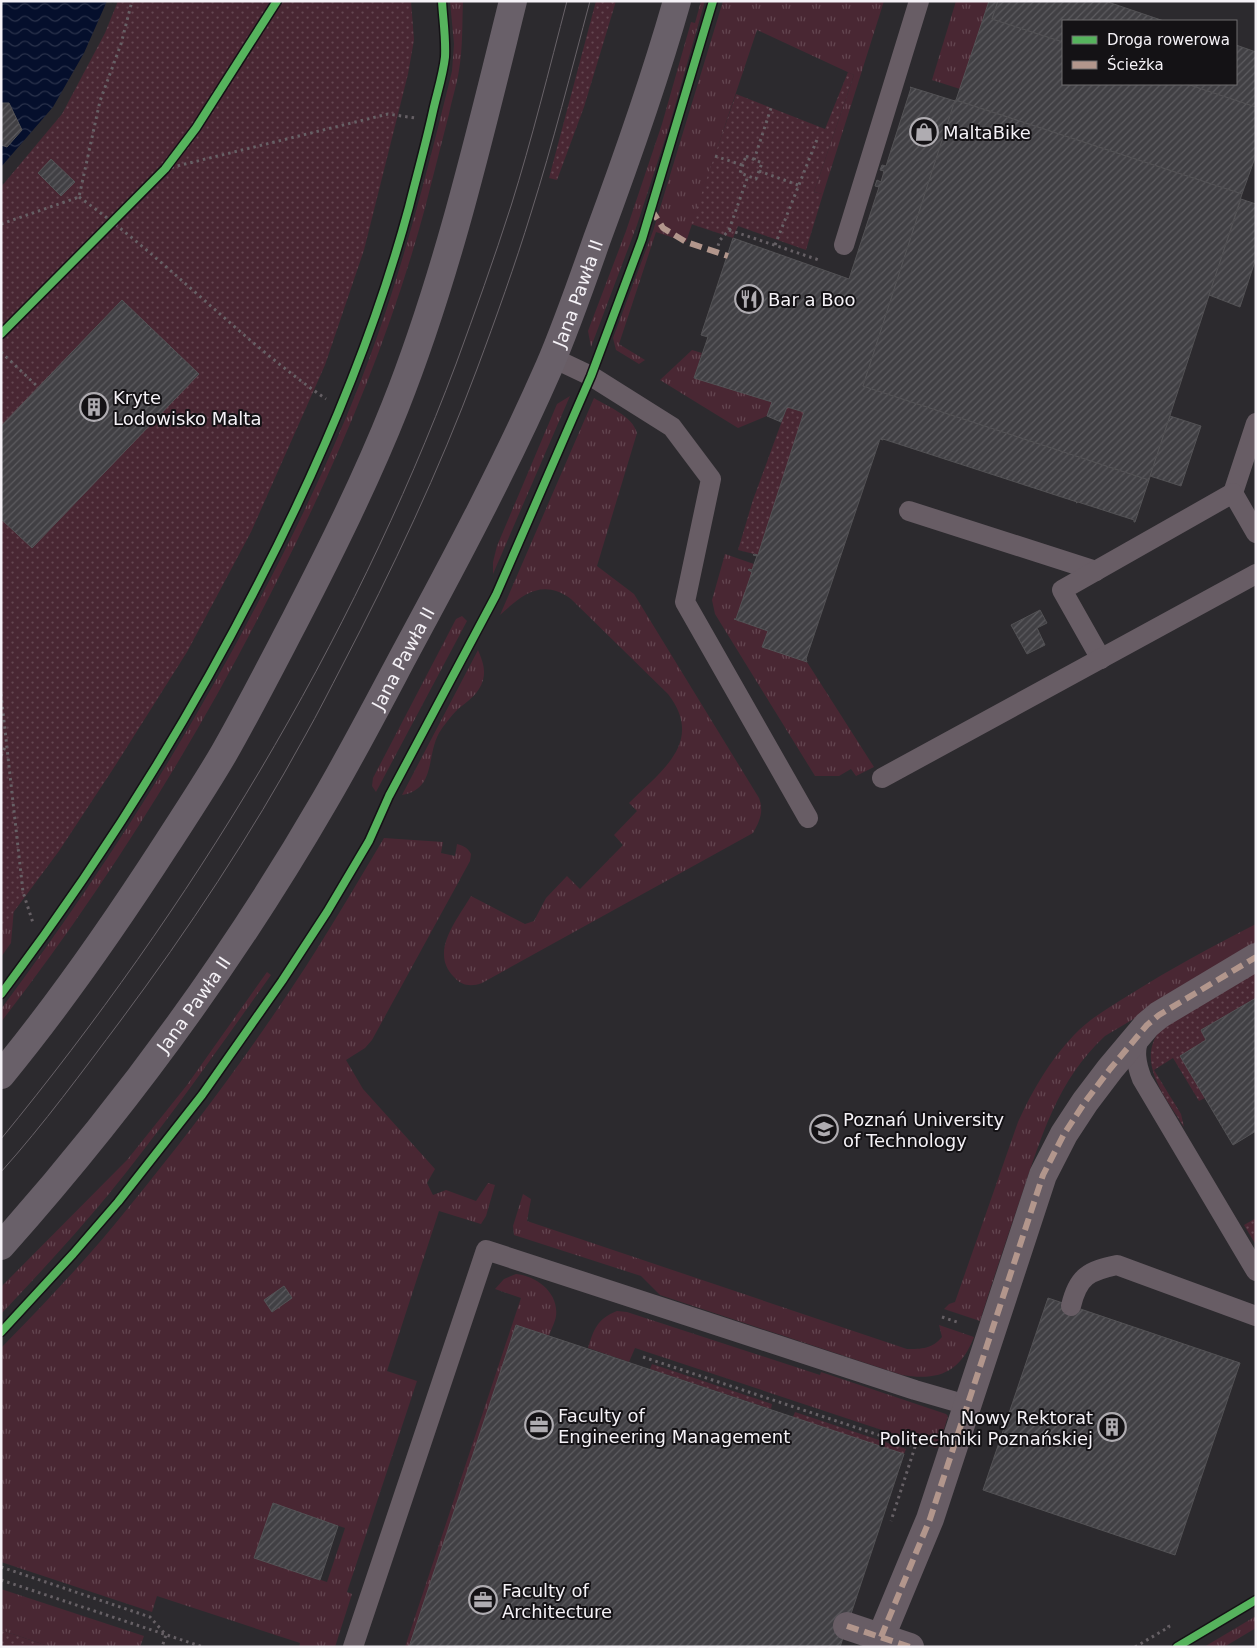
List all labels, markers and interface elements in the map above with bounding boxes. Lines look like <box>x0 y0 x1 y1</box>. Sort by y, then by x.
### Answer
legend <box>1062 20 1237 85</box>
text: Droga rowerowa <box>1107 31 1230 49</box>
text: Ścieżka <box>1107 55 1164 74</box>
shop icon: MaltaBike <box>909 117 939 147</box>
place label: MaltaBike <box>943 122 1031 143</box>
street label: Jana Pawła II <box>548 237 607 351</box>
restaurant icon: Bar a Boo <box>734 284 764 314</box>
place label: Bar a Boo <box>768 289 856 310</box>
place label: Kryte Lodowisko Malta <box>113 387 261 429</box>
building icon: Kryte Lodowisko Malta <box>79 392 109 422</box>
street label: Jana Pawła II <box>366 603 438 714</box>
street label: Jana Pawła II <box>151 952 234 1057</box>
place label: Poznań University of Technology <box>843 1109 1004 1151</box>
school or university icon: Poznań University of Technology <box>809 1114 839 1144</box>
place label: Faculty of Engineering Management <box>558 1405 790 1447</box>
place label: Nowy Rektorat Politechniki Poznańskiej <box>879 1407 1093 1449</box>
office icon: Faculty of Engineering Management <box>524 1410 554 1440</box>
building icon: Nowy Rektorat Politechniki Poznańskiej <box>1097 1412 1127 1442</box>
place label: Faculty of Architecture <box>502 1580 612 1622</box>
office icon: Faculty of Architecture <box>468 1585 498 1615</box>

